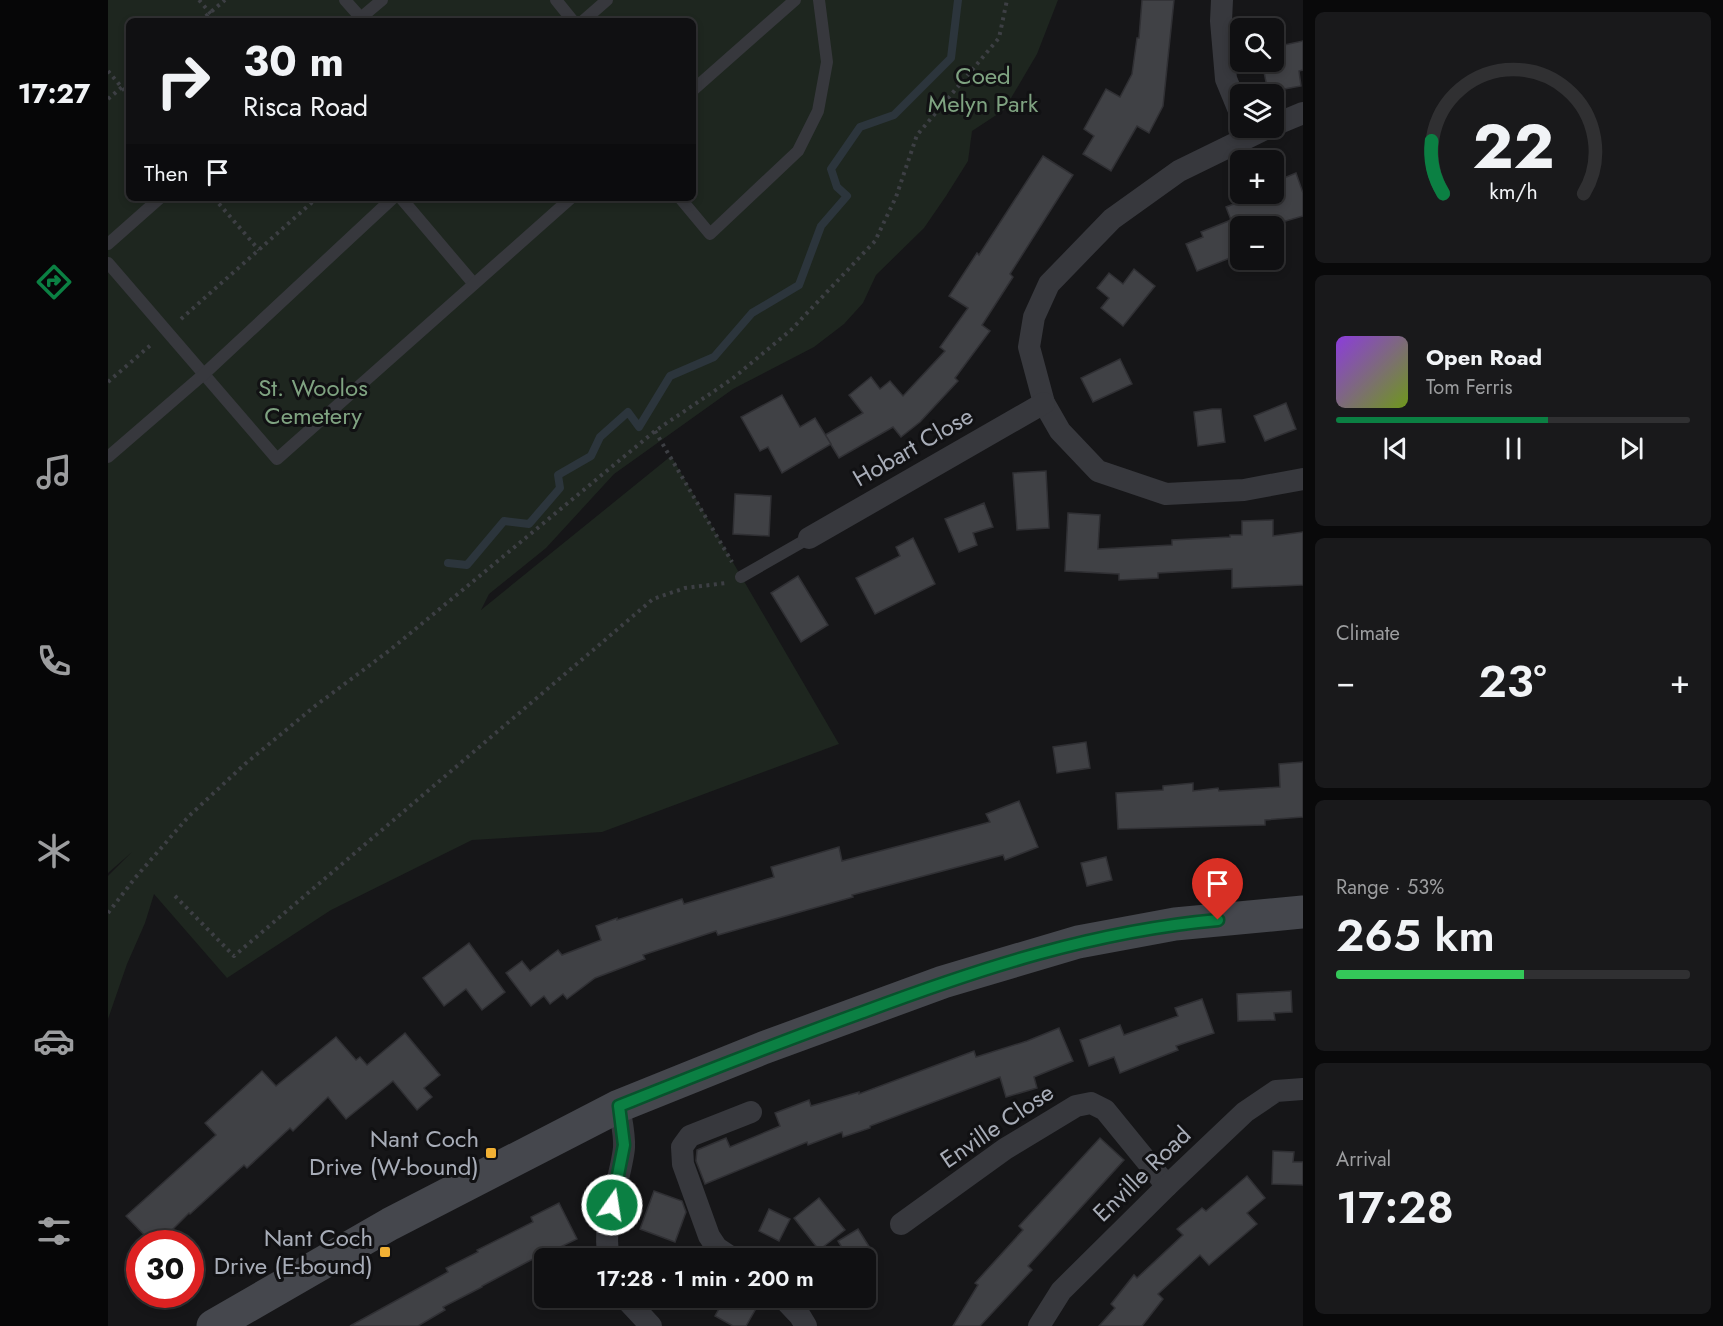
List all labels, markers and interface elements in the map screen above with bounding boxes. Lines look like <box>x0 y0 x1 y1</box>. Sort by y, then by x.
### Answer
map controls <box>1230 18 1284 270</box>
button: search <box>1230 18 1284 72</box>
text: 30 m <box>243 31 344 92</box>
icon: right <box>144 42 222 120</box>
park label: Coed Melyn Park <box>928 58 1039 121</box>
text: 17:27 <box>18 74 90 113</box>
button: layers <box>1230 84 1284 138</box>
text: Risca Road <box>243 87 368 126</box>
text: 22 <box>1472 102 1554 192</box>
button: + <box>1230 150 1284 204</box>
icon: arrive <box>201 156 234 189</box>
text: Then <box>144 157 189 189</box>
text: km/h <box>1489 177 1537 208</box>
button: − <box>1230 216 1284 270</box>
icon: directions <box>33 261 75 303</box>
text: Open Road <box>1426 341 1542 373</box>
park label: St. Woolos Cemetery <box>258 370 368 433</box>
text: Tom Ferris <box>1426 373 1513 402</box>
street label: Hobart Close <box>846 398 979 495</box>
icon: previous <box>1379 432 1412 465</box>
icon: pause <box>1497 432 1530 465</box>
icon: next <box>1615 432 1648 465</box>
icon: music <box>33 451 75 493</box>
text: Climate <box>1336 619 1400 648</box>
icon: phone <box>33 640 75 682</box>
text: 23° <box>1478 649 1547 714</box>
text: − <box>1336 658 1355 705</box>
text: + <box>1670 658 1690 705</box>
icon: climate <box>33 830 75 872</box>
pin <box>1192 858 1243 920</box>
icon: arrive <box>1201 867 1234 900</box>
text: Range · 53% <box>1336 873 1444 902</box>
text: 265 km <box>1336 903 1495 968</box>
icon: car <box>33 1020 75 1062</box>
street label: Enville Close <box>933 1075 1060 1176</box>
street label: Enville Road <box>1085 1118 1199 1230</box>
place label: Nant Coch Drive (W-bound) <box>309 1121 479 1184</box>
text: Arrival <box>1336 1145 1391 1174</box>
marker: Nant Coch Drive (W-bound) <box>484 1146 498 1160</box>
position arrow <box>580 1173 644 1237</box>
text: 17:28 <box>1336 1175 1454 1240</box>
icon: filters <box>33 1210 75 1252</box>
place label: Nant Coch Drive (E-bound) <box>214 1220 373 1283</box>
speed limit sign: 30 <box>126 1230 204 1308</box>
marker: Nant Coch Drive (E-bound) <box>378 1245 392 1259</box>
text: 17:28 · 1 min · 200 m <box>596 1262 814 1294</box>

